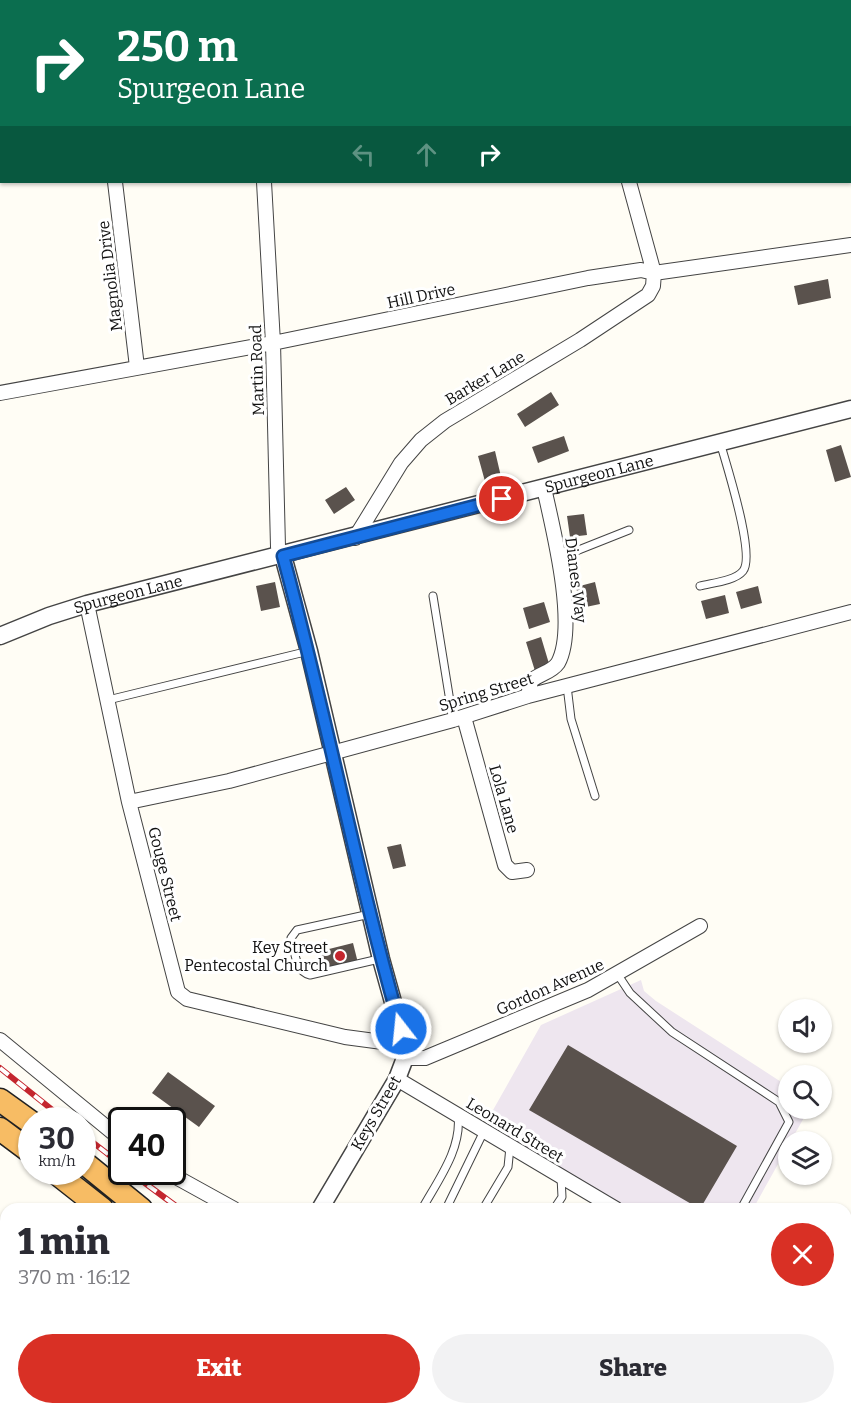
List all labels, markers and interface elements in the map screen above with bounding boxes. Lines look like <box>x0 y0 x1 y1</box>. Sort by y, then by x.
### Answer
text: 250 m <box>117 22 238 72</box>
icon: right <box>18 24 96 102</box>
text: Spurgeon Lane <box>117 73 305 105</box>
icon: left <box>347 138 380 171</box>
icon: ahead <box>410 138 443 171</box>
icon: right <box>473 138 506 171</box>
street label: Magnolia Drive <box>94 220 126 332</box>
street label: Hill Drive <box>385 279 457 313</box>
street label: Martin Road <box>246 324 268 416</box>
street label: Barker Lane <box>442 347 528 409</box>
street label: Spurgeon Lane <box>542 450 655 496</box>
pin <box>476 473 527 524</box>
icon: arrive <box>485 482 518 515</box>
street label: Dianes Way <box>561 536 591 624</box>
street label: Spurgeon Lane <box>71 571 184 617</box>
street label: Spring Street <box>437 669 536 715</box>
street label: Lola Lane <box>485 763 523 835</box>
street label: Gouge Street <box>144 825 186 923</box>
place label: Key Street Pentecostal Church <box>184 938 328 975</box>
marker: Key Street Pentecostal Church <box>333 949 347 963</box>
street label: Gordon Avenue <box>493 955 607 1019</box>
position arrow <box>369 997 433 1061</box>
map controls <box>778 999 832 1185</box>
button: sound <box>778 999 832 1053</box>
button: search <box>778 1065 832 1119</box>
street label: Keys Street <box>347 1072 405 1154</box>
street label: Leonard Street <box>463 1094 567 1167</box>
speed limit sign: 40 <box>108 1107 186 1185</box>
text: 30 <box>39 1121 75 1157</box>
button: layers <box>778 1131 832 1185</box>
text: km/h <box>38 1152 76 1170</box>
text: 1 min <box>18 1220 110 1264</box>
button: close <box>771 1223 834 1286</box>
text: 370 m · 16:12 <box>18 1265 130 1289</box>
button: Exit <box>18 1334 420 1403</box>
button: Share <box>432 1334 834 1403</box>

